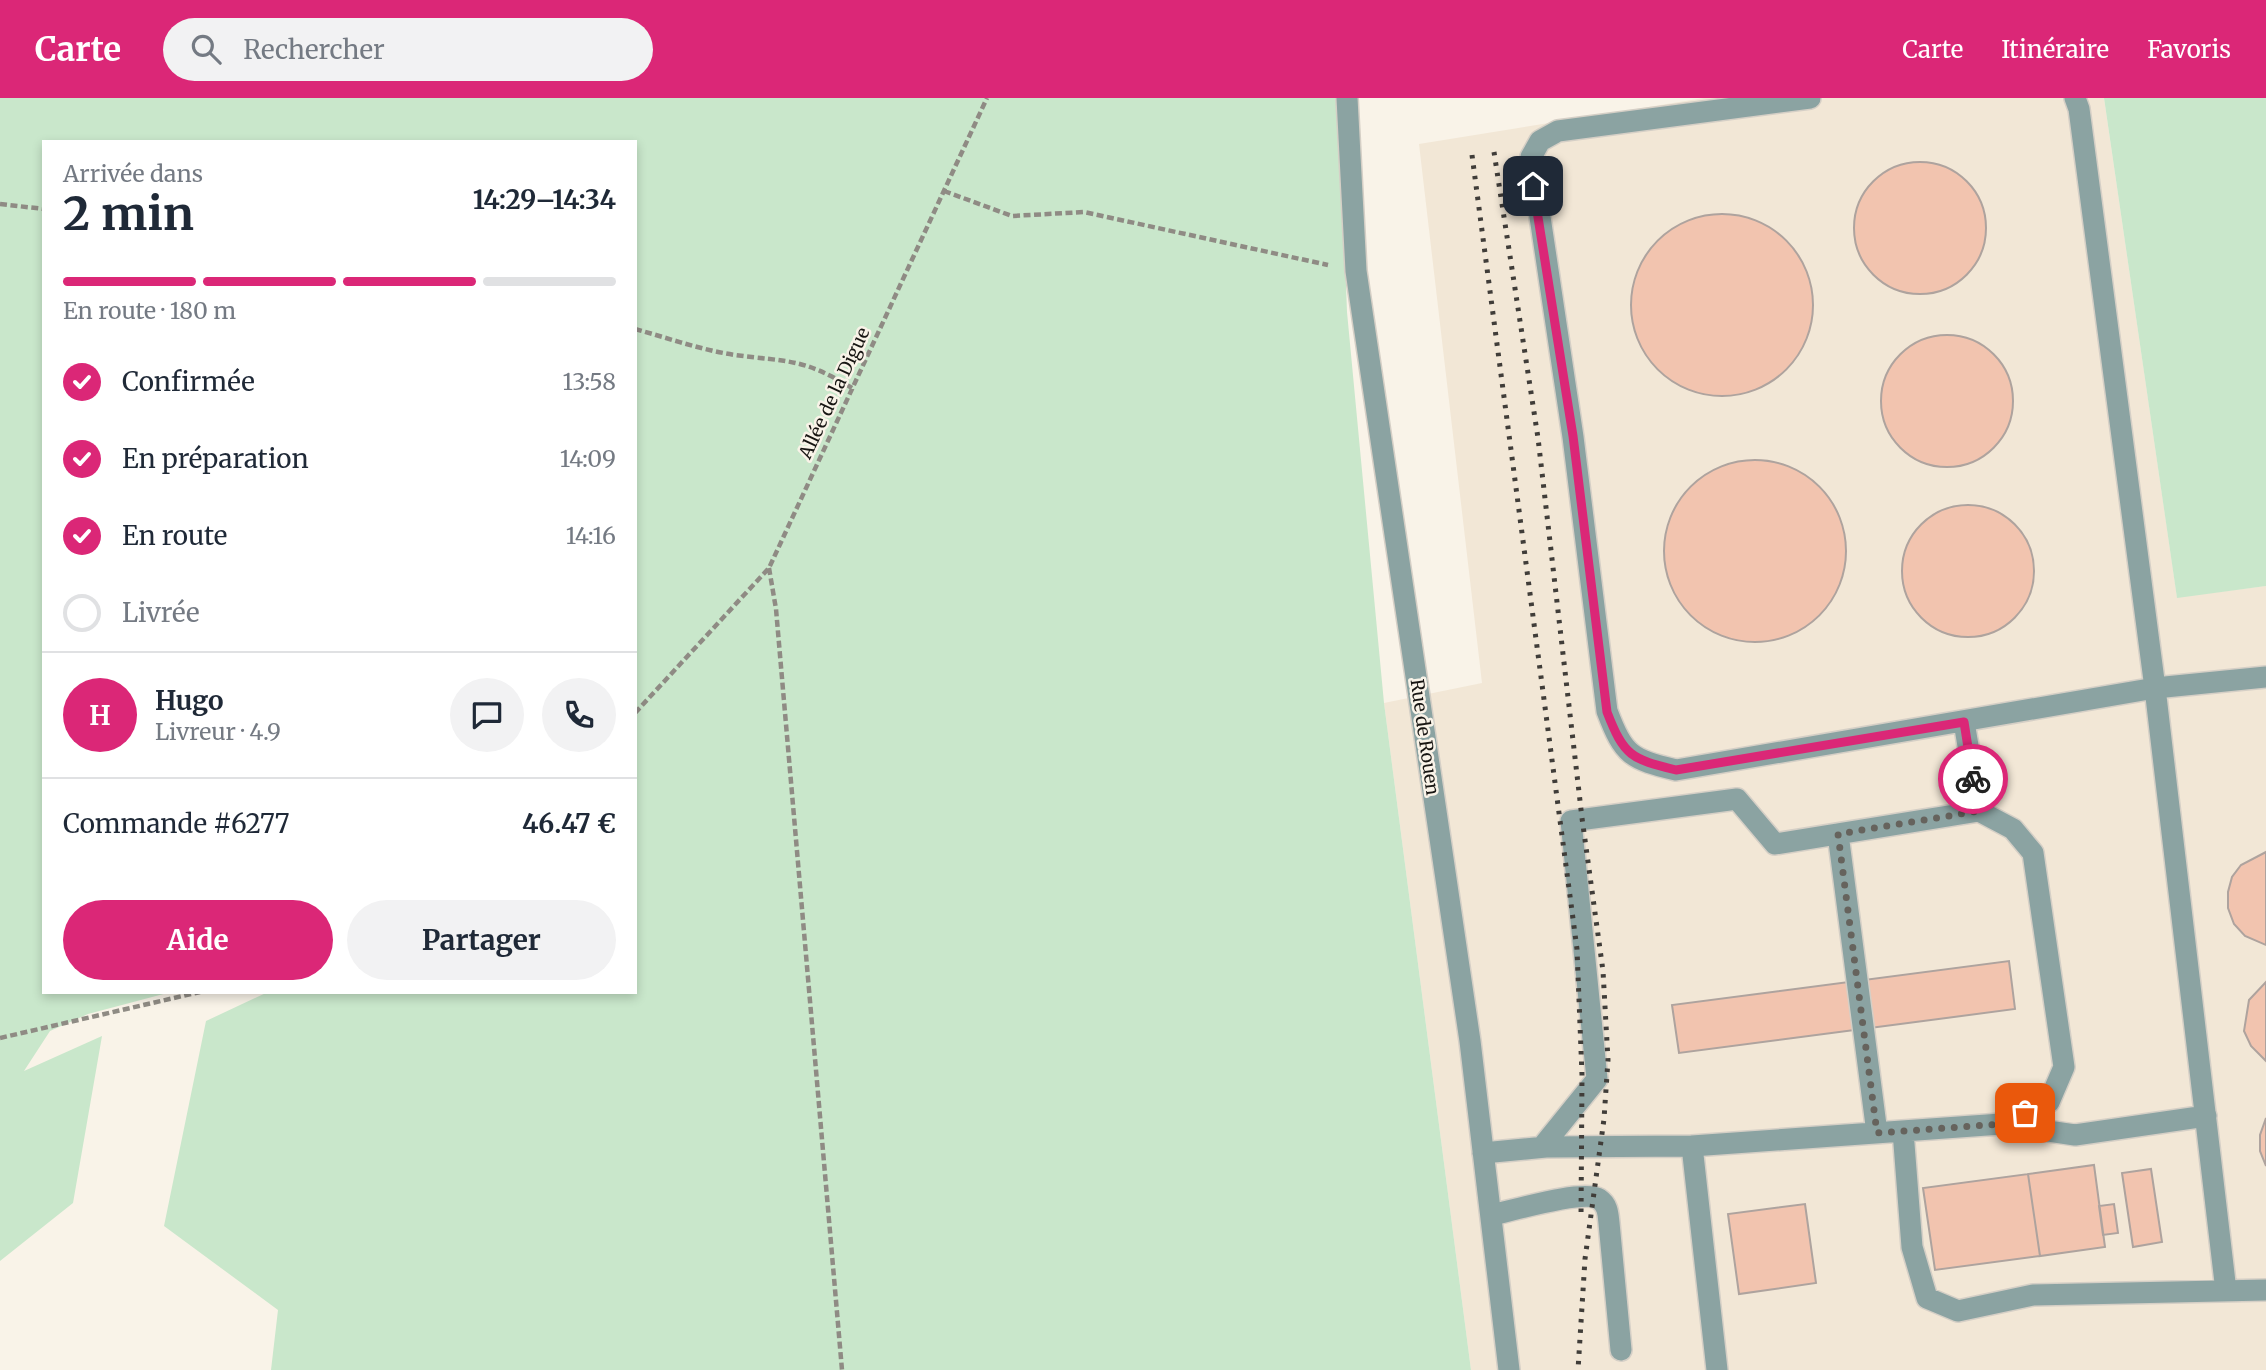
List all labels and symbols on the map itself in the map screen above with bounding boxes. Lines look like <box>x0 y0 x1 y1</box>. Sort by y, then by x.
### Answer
pin <box>1503 156 1563 216</box>
street label: Allée de la Digue <box>793 324 875 463</box>
street label: Rue de Rouen <box>1405 677 1445 797</box>
courier <box>1938 744 2008 814</box>
pin <box>1995 1083 2055 1143</box>

